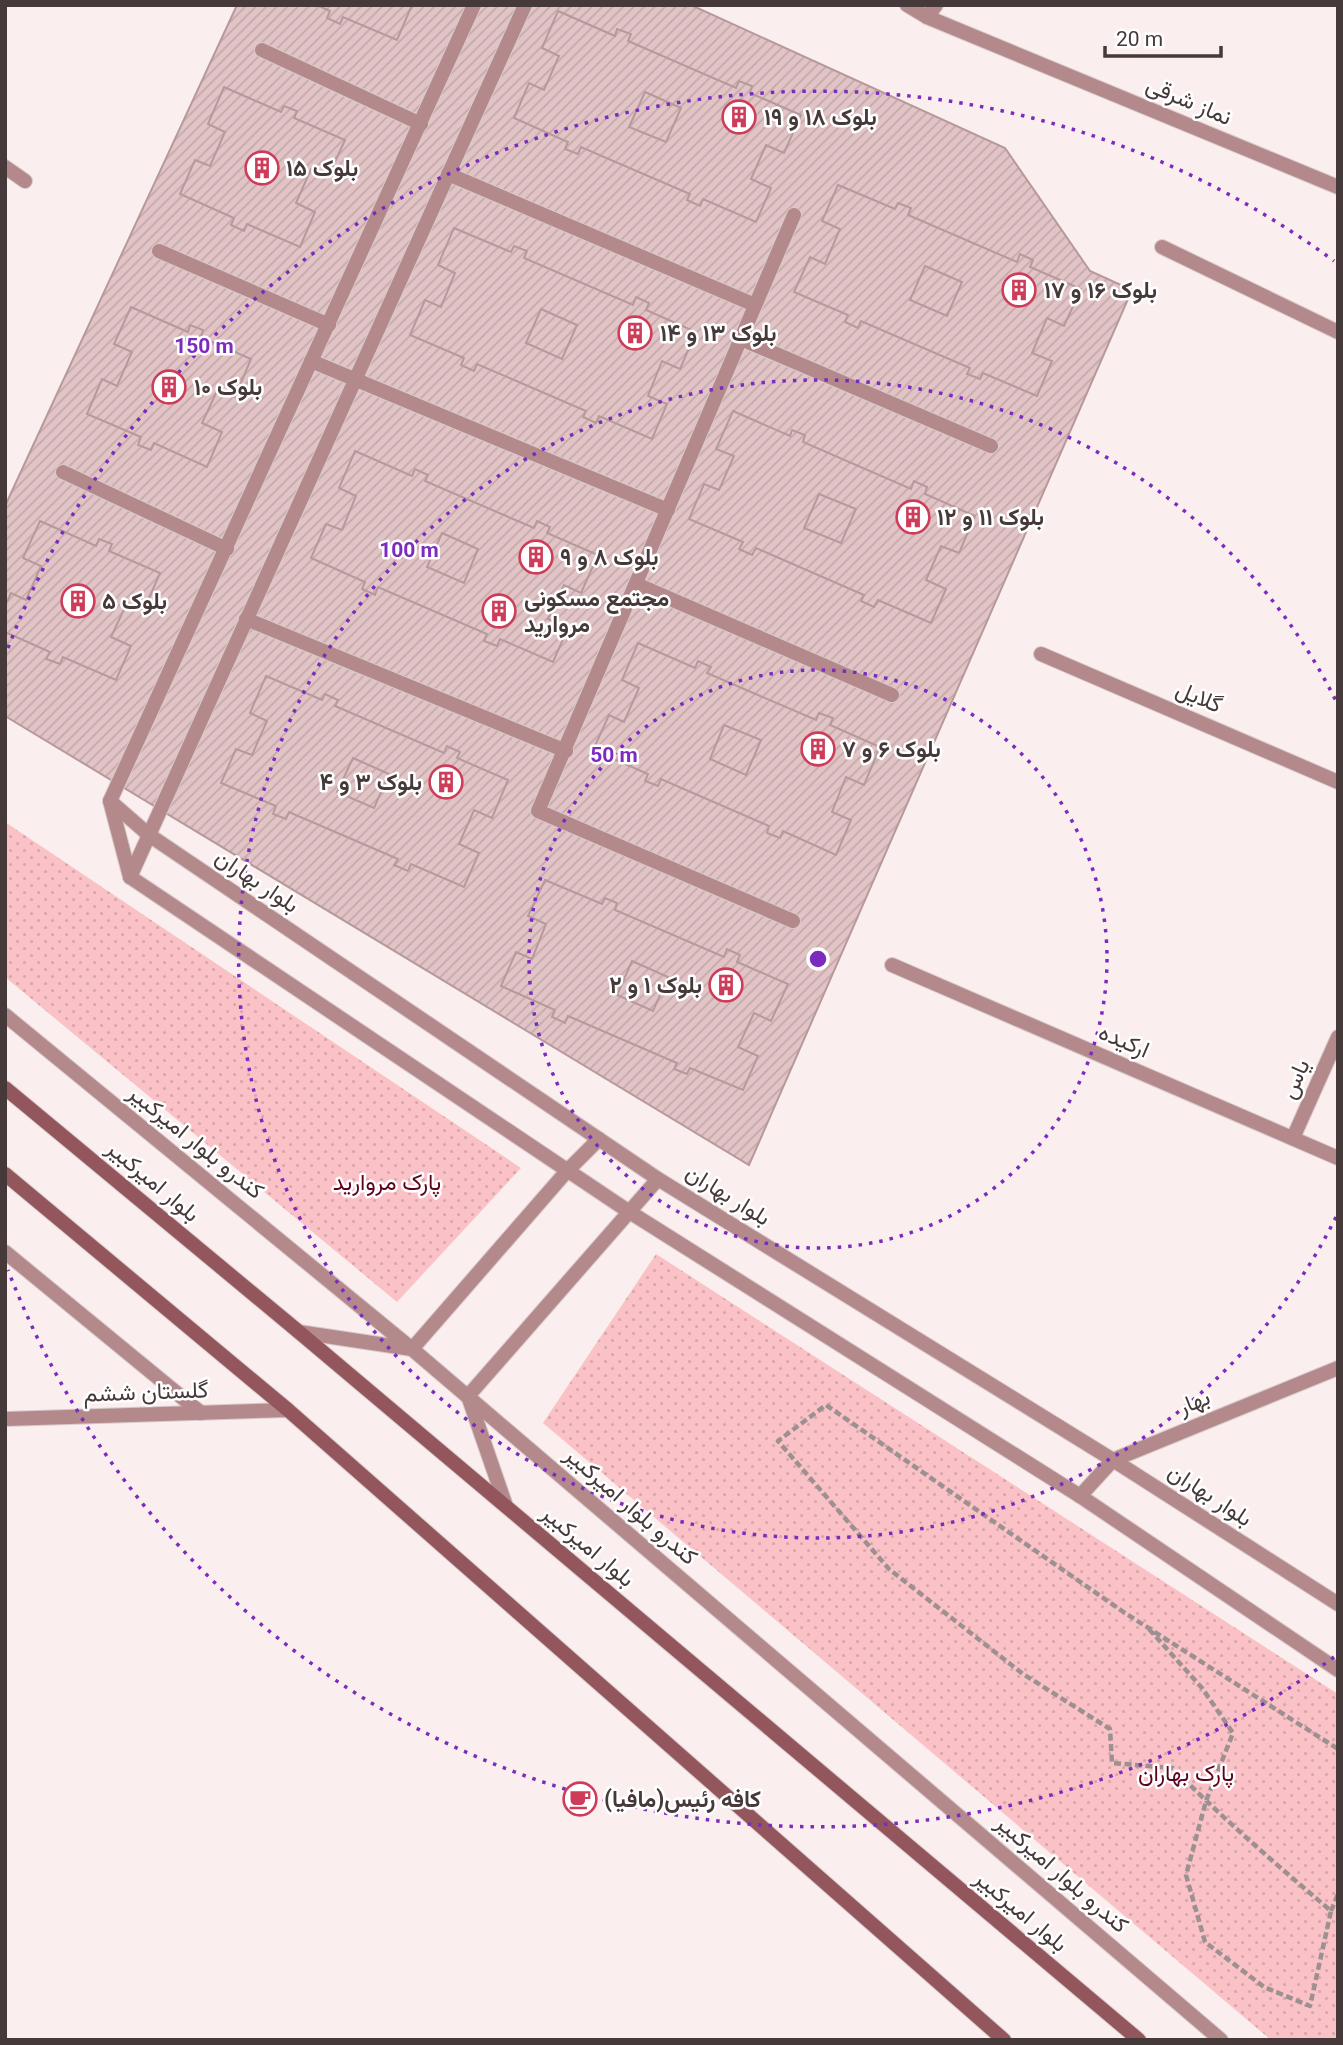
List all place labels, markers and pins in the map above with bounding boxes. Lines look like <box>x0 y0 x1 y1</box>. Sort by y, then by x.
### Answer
building icon: بلوک ۱۸ و ۱۹ <box>720 98 758 136</box>
place label: بلوک ۱۸ و ۱۹ <box>764 104 877 132</box>
building icon: بلوک ۱۵ <box>243 149 281 187</box>
place label: بلوک ۱۵ <box>286 155 358 183</box>
building icon: بلوک ۱۶ و ۱۷ <box>1000 271 1038 309</box>
place label: بلوک ۱۶ و ۱۷ <box>1044 277 1157 305</box>
building icon: بلوک ۱۳ و ۱۴ <box>616 314 654 352</box>
place label: بلوک ۱۳ و ۱۴ <box>660 320 777 348</box>
building icon: بلوک ۱۰ <box>150 368 188 406</box>
place label: بلوک ۱۰ <box>194 374 262 402</box>
building icon: بلوک ۱۱ و ۱۲ <box>894 498 932 536</box>
place label: بلوک ۱۱ و ۱۲ <box>937 504 1044 532</box>
building icon: بلوک ۸ و ۹ <box>517 538 555 576</box>
place label: بلوک ۸ و ۹ <box>560 544 659 572</box>
building icon: بلوک ۵ <box>59 582 97 620</box>
place label: مجتمع مسکونی مروارید <box>524 585 669 639</box>
place label: بلوک ۵ <box>102 588 167 616</box>
building icon: مجتمع مسکونی مروارید <box>480 592 518 630</box>
building icon: بلوک ۶ و ۷ <box>799 730 837 768</box>
place label: بلوک ۶ و ۷ <box>842 736 941 764</box>
building icon: بلوک ۳ و ۴ <box>427 763 465 801</box>
place label: بلوک ۳ و ۴ <box>320 769 422 797</box>
centre of rings <box>806 947 830 971</box>
building icon: بلوک ۱ و ۲ <box>707 966 745 1004</box>
place label: بلوک ۱ و ۲ <box>609 972 702 1000</box>
cafe icon: کافه رئیس(مافیا) <box>561 1780 599 1818</box>
place label: کافه رئیس(مافیا) <box>604 1786 761 1814</box>

